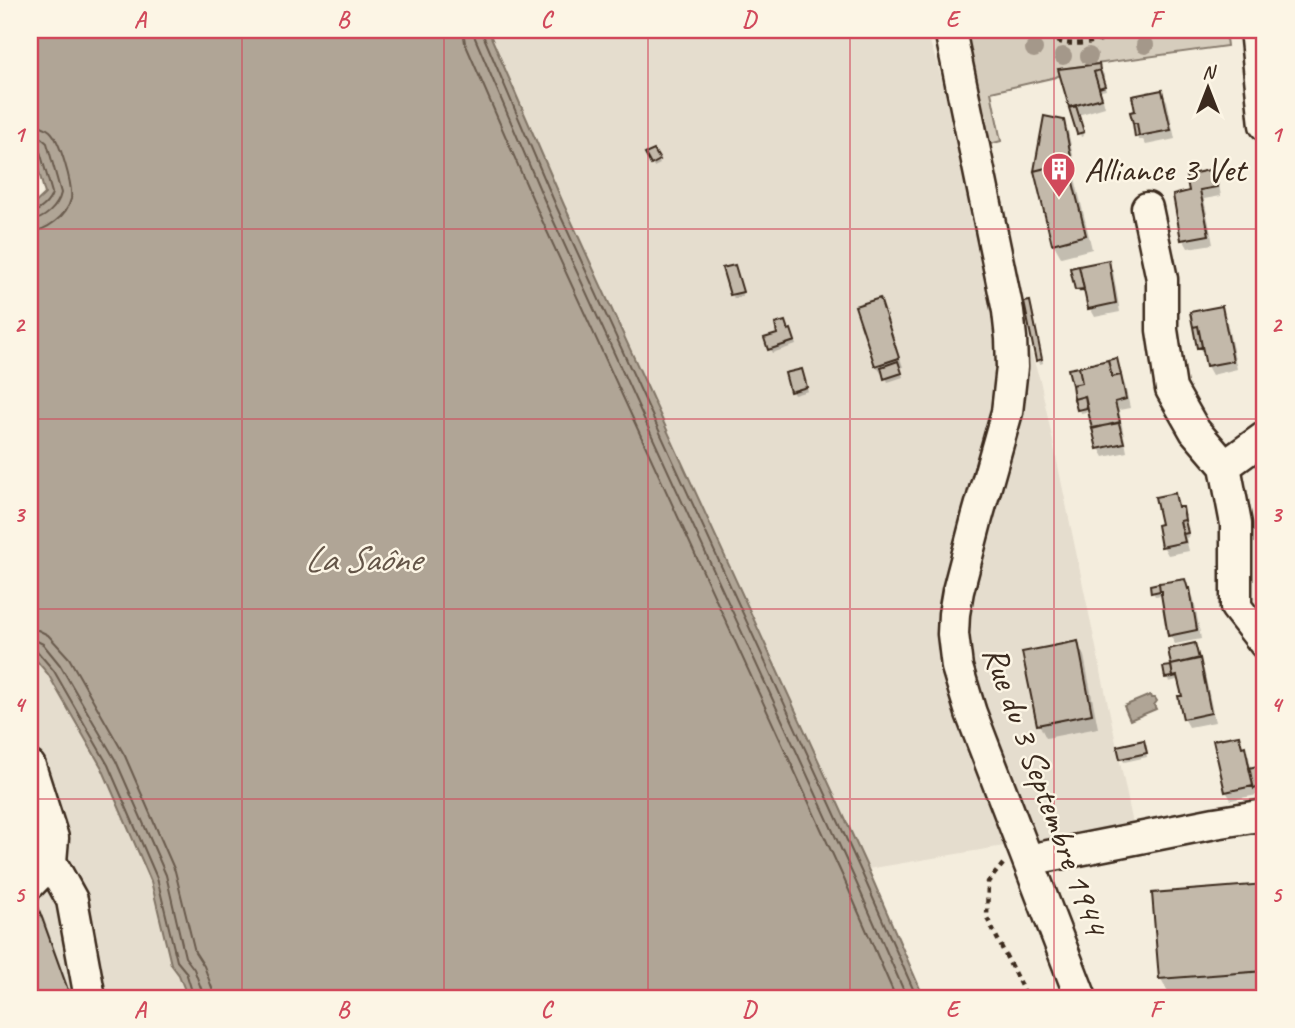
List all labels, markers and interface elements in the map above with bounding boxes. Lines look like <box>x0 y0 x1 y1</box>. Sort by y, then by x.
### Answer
text: A <box>134 5 148 34</box>
text: B <box>337 5 351 34</box>
text: C <box>541 5 555 34</box>
text: D <box>742 5 758 34</box>
text: E <box>946 5 962 34</box>
text: F <box>1150 5 1166 34</box>
north arrow <box>1172 52 1242 122</box>
text: N <box>1202 60 1217 84</box>
text: 1 <box>14 120 27 149</box>
text: 1 <box>1271 120 1284 149</box>
place label: Alliance 3 Vet <box>1084 147 1249 192</box>
building icon: Alliance 3 Vet <box>1040 150 1078 199</box>
text: 2 <box>14 310 27 339</box>
text: 2 <box>1271 310 1284 339</box>
text: 3 <box>14 500 27 529</box>
text: 3 <box>1271 500 1284 529</box>
water label: La Saône <box>304 535 426 582</box>
street label: Rue du 3 Septembre 1944 <box>972 640 1120 944</box>
text: 4 <box>14 690 27 719</box>
text: 4 <box>1271 690 1284 719</box>
text: 5 <box>14 880 26 909</box>
text: 5 <box>1271 880 1283 909</box>
text: A <box>134 995 148 1024</box>
text: B <box>337 995 351 1024</box>
text: C <box>541 995 555 1024</box>
text: D <box>742 995 758 1024</box>
text: E <box>946 995 962 1024</box>
text: F <box>1150 995 1166 1024</box>

